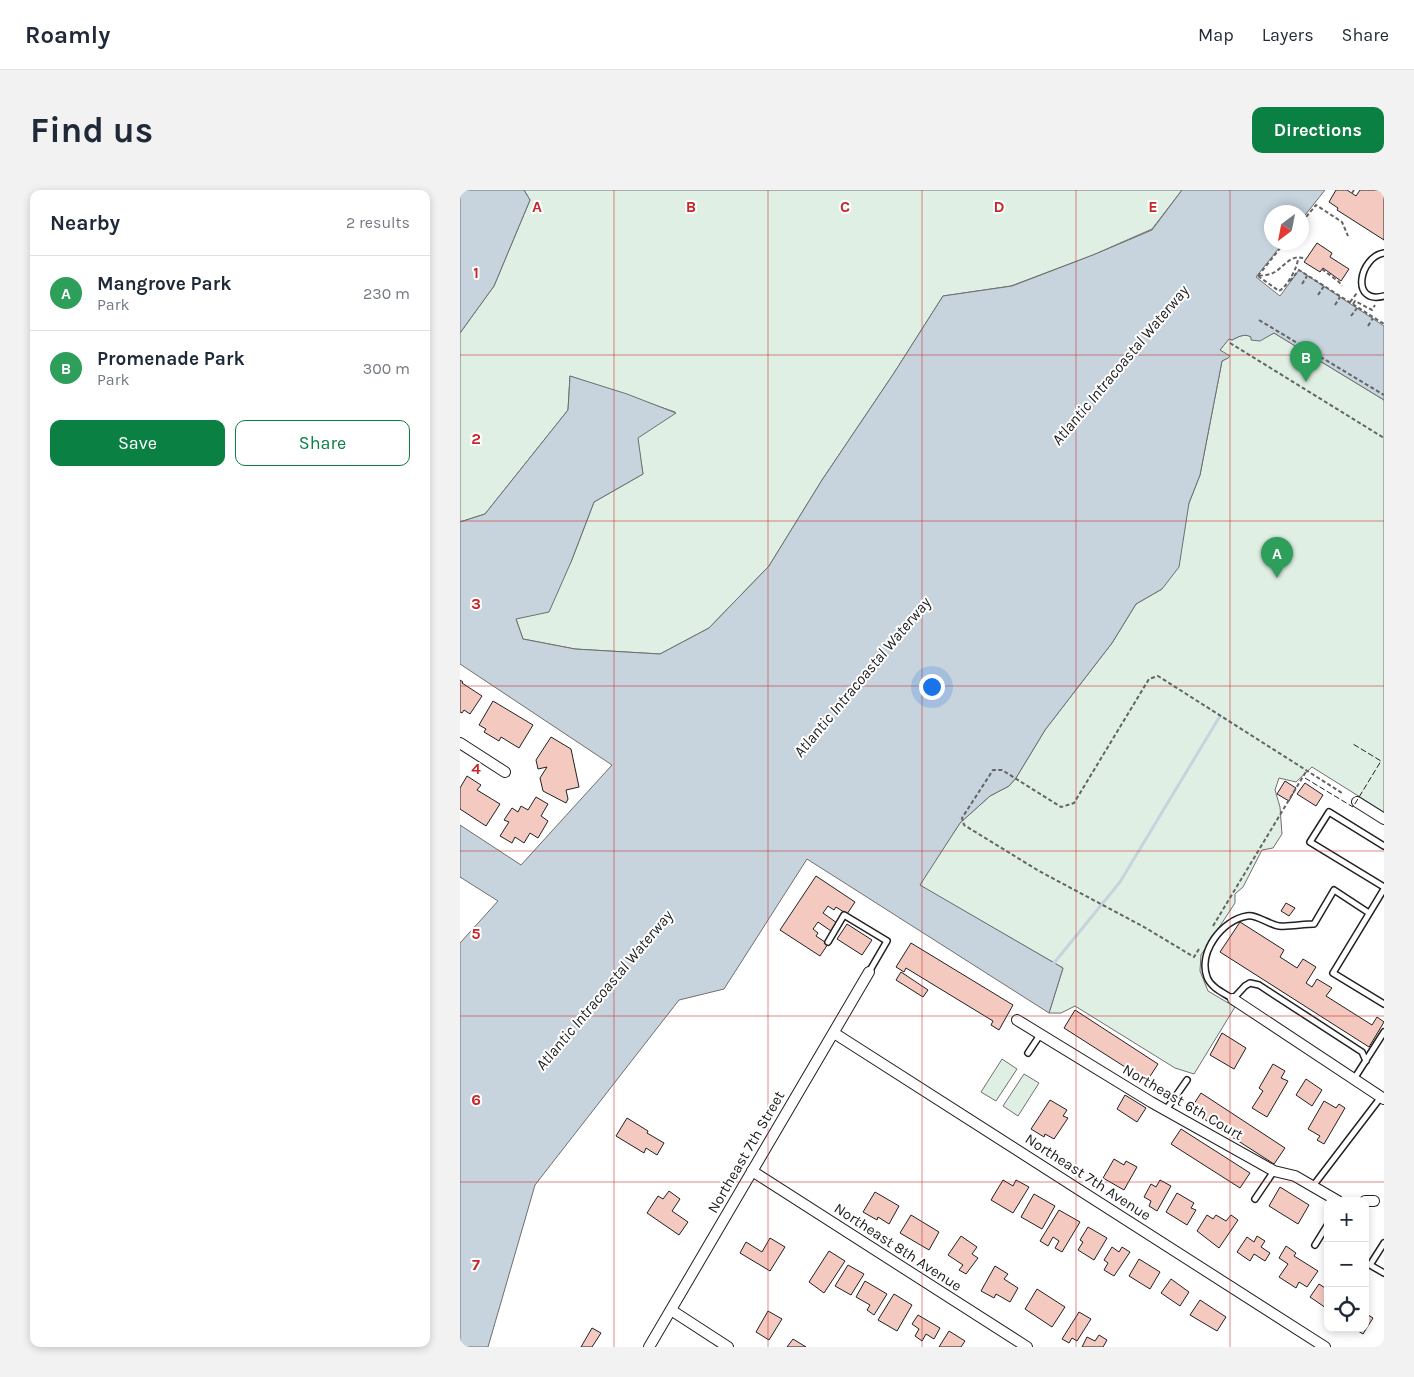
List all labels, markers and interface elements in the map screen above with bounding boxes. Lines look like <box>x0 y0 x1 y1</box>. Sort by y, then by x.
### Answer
text: Roamly <box>25 21 110 49</box>
text: Map <box>1198 24 1234 46</box>
text: Layers <box>1262 24 1314 46</box>
text: Share <box>1342 24 1389 46</box>
button: Directions <box>1252 107 1384 153</box>
text: Find us <box>30 110 153 151</box>
text: A <box>532 197 542 216</box>
text: B <box>686 197 696 216</box>
text: C <box>840 197 850 216</box>
text: D <box>994 197 1005 216</box>
text: E <box>1148 197 1158 216</box>
north arrow <box>1264 205 1309 250</box>
text: Nearby <box>50 211 120 235</box>
text: 2 results <box>346 213 410 232</box>
text: 1 <box>473 263 479 282</box>
text: Mangrove Park <box>97 273 231 295</box>
water label: Atlantic Intracoastal Waterway <box>1048 280 1193 449</box>
text: A <box>61 284 71 303</box>
text: 230 m <box>363 284 410 303</box>
text: Park <box>97 295 129 314</box>
pin: B <box>1290 341 1322 382</box>
text: Promenade Park <box>97 348 245 370</box>
text: B <box>61 359 71 378</box>
text: 300 m <box>363 359 410 378</box>
text: Park <box>97 370 129 389</box>
button: Save <box>50 420 225 466</box>
button: Share <box>235 420 410 466</box>
text: 2 <box>471 429 481 448</box>
pin: A <box>1261 537 1293 578</box>
water label: Atlantic Intracoastal Waterway <box>790 592 935 761</box>
text: 3 <box>471 594 481 613</box>
your location <box>919 674 945 700</box>
text: 4 <box>471 759 481 778</box>
water label: Atlantic Intracoastal Waterway <box>532 905 677 1074</box>
text: 5 <box>471 924 481 943</box>
street label: Northeast 6th Court <box>1120 1060 1247 1144</box>
street label: Northeast 7th Street <box>704 1087 788 1216</box>
text: 6 <box>471 1090 481 1109</box>
street label: Northeast 7th Avenue <box>1022 1130 1154 1224</box>
map controls <box>1324 1197 1369 1332</box>
button: + <box>1324 1197 1369 1242</box>
street label: Northeast 8th Avenue <box>831 1199 965 1295</box>
button: − <box>1324 1242 1369 1287</box>
text: 7 <box>472 1255 480 1274</box>
button: locate <box>1324 1287 1369 1332</box>

